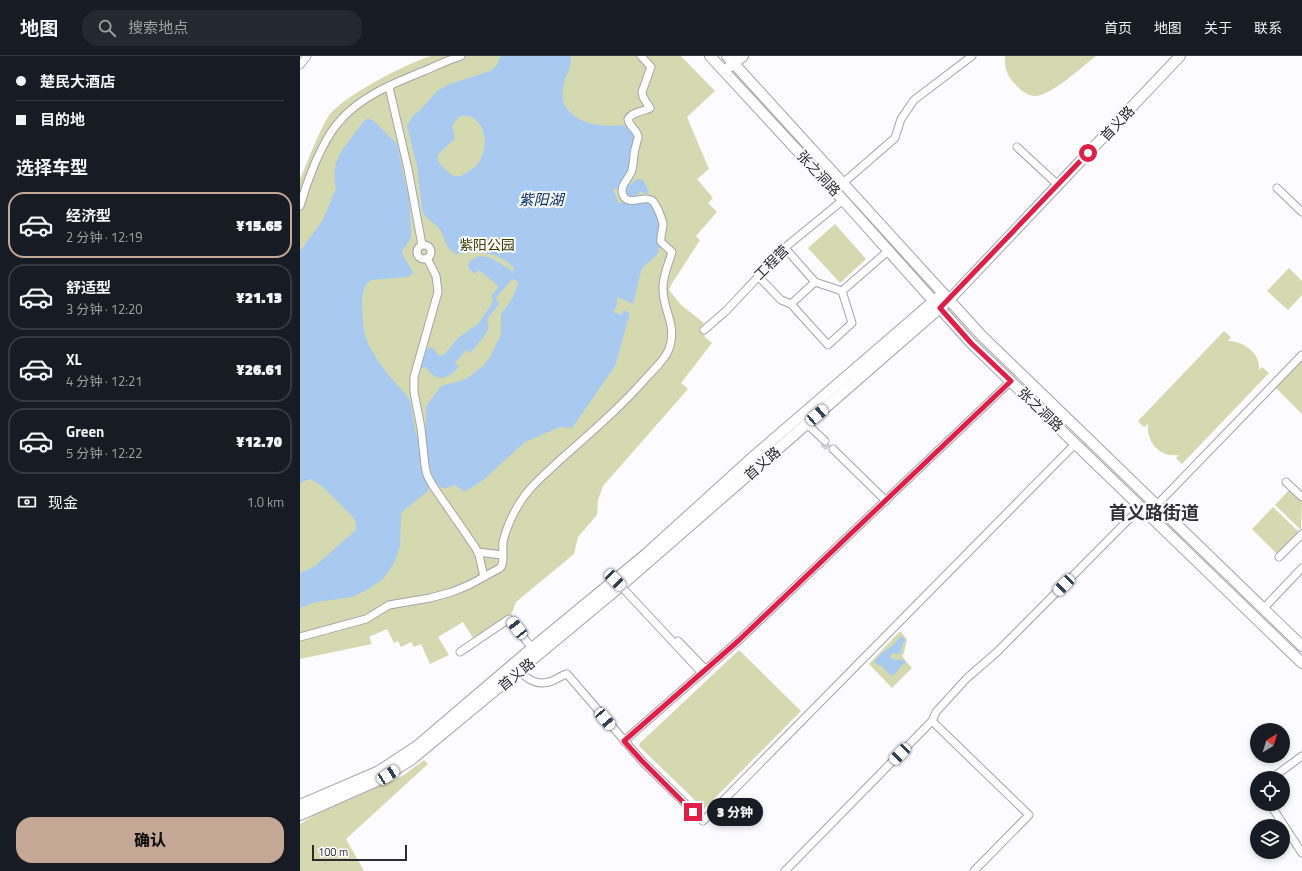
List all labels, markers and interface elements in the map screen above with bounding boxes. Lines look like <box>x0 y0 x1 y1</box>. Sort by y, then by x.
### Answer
search box <box>82 10 362 46</box>
text: 地图 <box>20 13 58 42</box>
text: 搜索地点 <box>128 16 188 39</box>
icon: search <box>96 17 118 39</box>
text: 首页 <box>1104 17 1132 38</box>
text: 地图 <box>1154 17 1182 38</box>
text: 关于 <box>1204 17 1232 38</box>
text: 联系 <box>1254 17 1282 38</box>
text: 楚民大酒店 <box>40 70 115 93</box>
street label: 首义路 <box>1095 100 1139 146</box>
text: 目的地 <box>40 108 85 131</box>
route start <box>1079 144 1097 162</box>
street label: 张之洞路 <box>792 145 846 201</box>
text: 选择车型 <box>16 154 88 181</box>
water label: 紫阳湖 <box>518 188 565 211</box>
text: 经济型 <box>66 204 111 227</box>
icon: car <box>18 207 54 243</box>
text: ¥15.65 <box>236 214 282 237</box>
text: 2 分钟 · 12:19 <box>66 227 143 247</box>
park label: 紫阳公园 <box>459 234 515 255</box>
street label: 工程营 <box>749 240 793 284</box>
text: 舒适型 <box>66 276 111 299</box>
icon: car <box>18 279 54 315</box>
text: ¥21.13 <box>236 286 282 309</box>
text: 3 分钟 · 12:20 <box>66 299 143 319</box>
text: XL <box>66 348 82 371</box>
icon: car <box>18 351 54 387</box>
text: ¥26.61 <box>236 358 282 381</box>
text: 4 分钟 · 12:21 <box>66 371 143 391</box>
street label: 张之洞路 <box>1014 382 1068 436</box>
car <box>804 403 830 427</box>
text: Green <box>66 420 104 443</box>
icon: car <box>18 423 54 459</box>
text: ¥12.70 <box>236 430 282 453</box>
street label: 首义路 <box>739 441 785 485</box>
text: 5 分钟 · 12:22 <box>66 443 143 463</box>
icon: cash <box>16 491 38 513</box>
text: 现金 <box>48 491 78 514</box>
text: 1.0 km <box>247 492 284 512</box>
district label: 首义路街道 <box>1109 499 1199 526</box>
car <box>602 567 628 593</box>
car <box>1051 572 1077 598</box>
car <box>505 615 529 641</box>
street label: 首义路 <box>493 653 539 695</box>
car <box>593 706 617 732</box>
north arrow <box>1250 723 1290 763</box>
map controls <box>1250 723 1290 859</box>
car <box>887 741 913 767</box>
car <box>375 763 401 787</box>
button: locate <box>1250 771 1290 811</box>
callout: 3 分钟 <box>707 798 763 826</box>
text: 3 分钟 <box>717 802 753 822</box>
route end <box>684 803 702 821</box>
button: 确认 <box>16 817 284 863</box>
button: layers <box>1250 819 1290 859</box>
scale bar <box>312 843 407 862</box>
text: 100 m <box>318 844 348 860</box>

